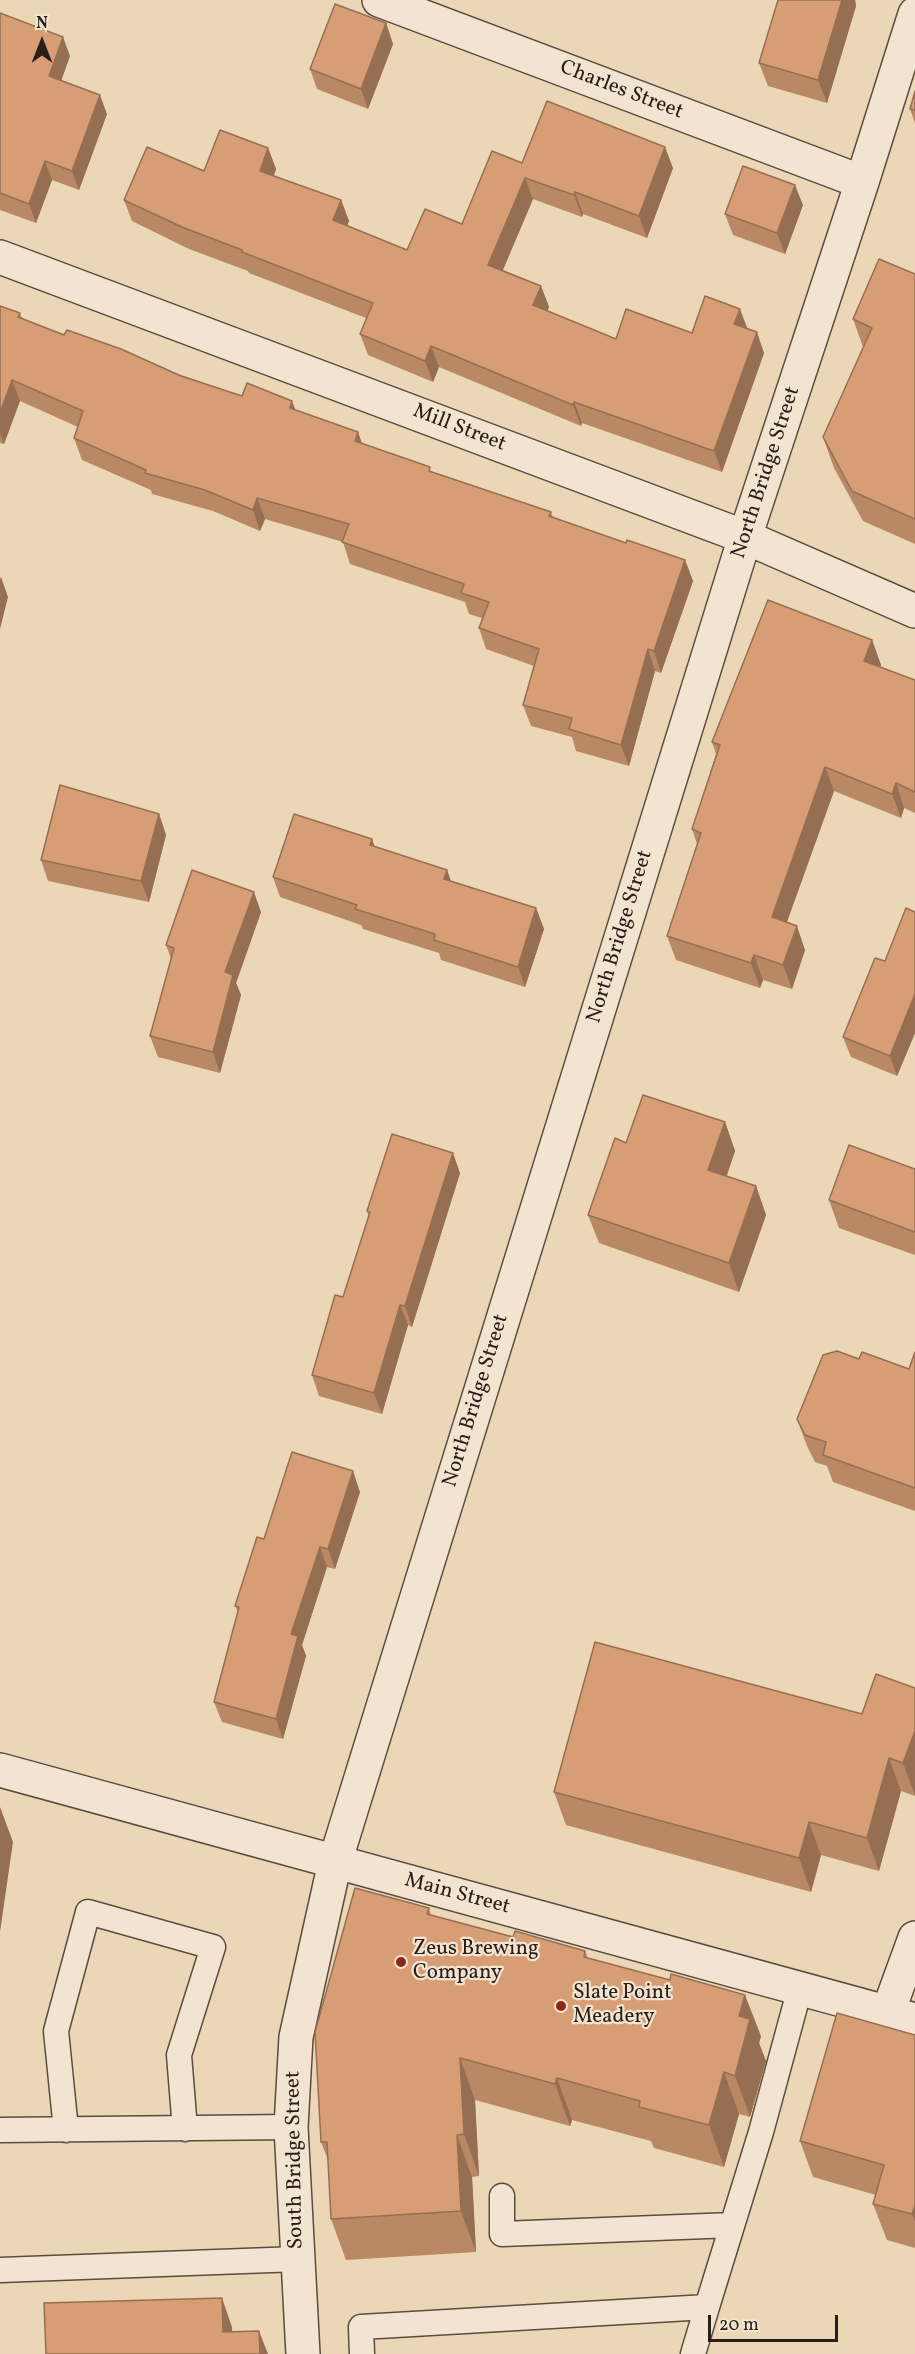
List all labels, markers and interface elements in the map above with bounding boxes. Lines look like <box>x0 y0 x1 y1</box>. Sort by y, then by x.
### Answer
north arrow <box>12 12 72 72</box>
text: N <box>36 13 48 35</box>
street label: Charles Street <box>556 56 686 126</box>
street label: North Bridge Street <box>727 384 807 562</box>
street label: Mill Street <box>409 400 509 458</box>
street label: North Bridge Street <box>583 847 659 1027</box>
street label: North Bridge Street <box>439 1311 515 1491</box>
street label: Main Street <box>402 1869 512 1921</box>
place label: Zeus Brewing Company <box>413 1937 539 1987</box>
marker: Zeus Brewing Company <box>394 1955 408 1969</box>
place label: Slate Point Meadery <box>573 1981 672 2031</box>
marker: Slate Point Meadery <box>554 1999 568 2013</box>
street label: South Bridge Street <box>282 2070 310 2250</box>
scale bar <box>711 2303 842 2341</box>
text: 20 m <box>719 2313 759 2338</box>

